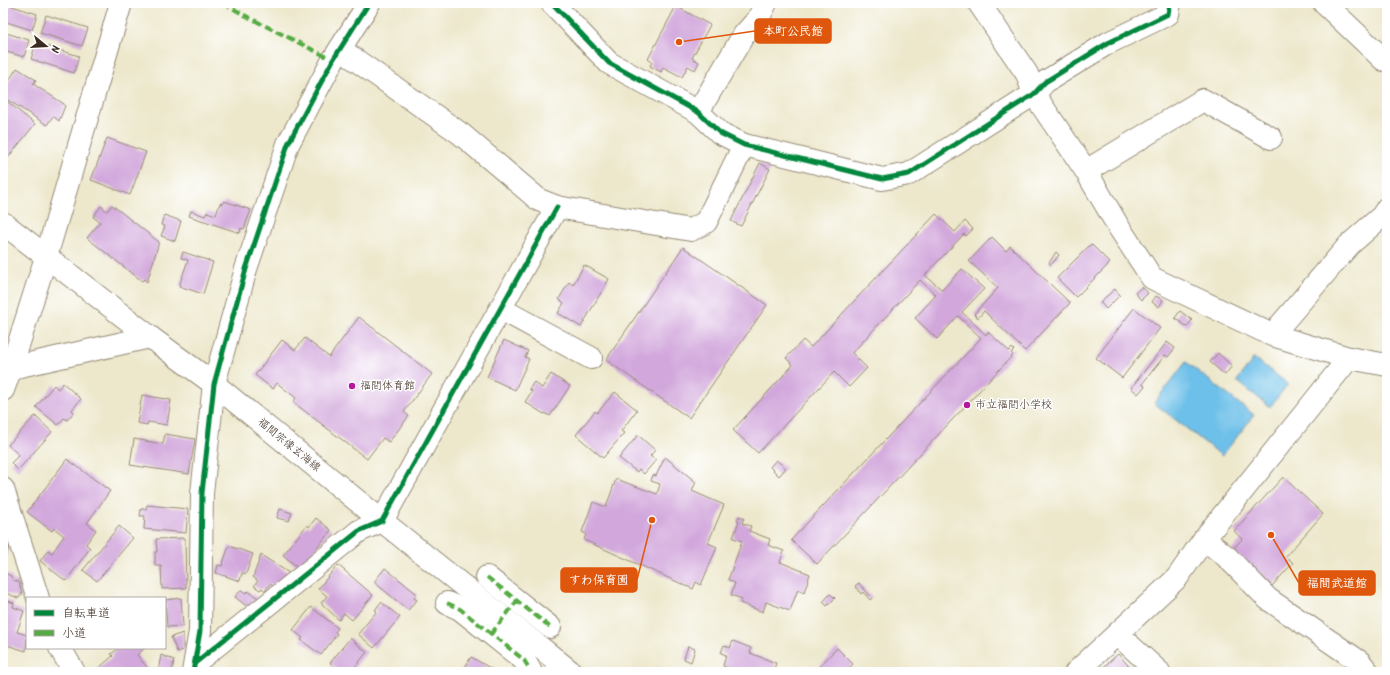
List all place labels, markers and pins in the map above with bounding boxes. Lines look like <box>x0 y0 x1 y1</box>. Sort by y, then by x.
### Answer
callout: 本町公民館 <box>755 19 831 43</box>
place label: 福間体育館 <box>360 377 415 395</box>
marker: 福間体育館 <box>347 381 357 391</box>
place label: 市立福間小学校 <box>975 396 1052 414</box>
marker: 市立福間小学校 <box>962 400 972 410</box>
callout: すわ保育園 <box>561 568 637 592</box>
callout: 福間武道館 <box>1299 571 1375 595</box>

